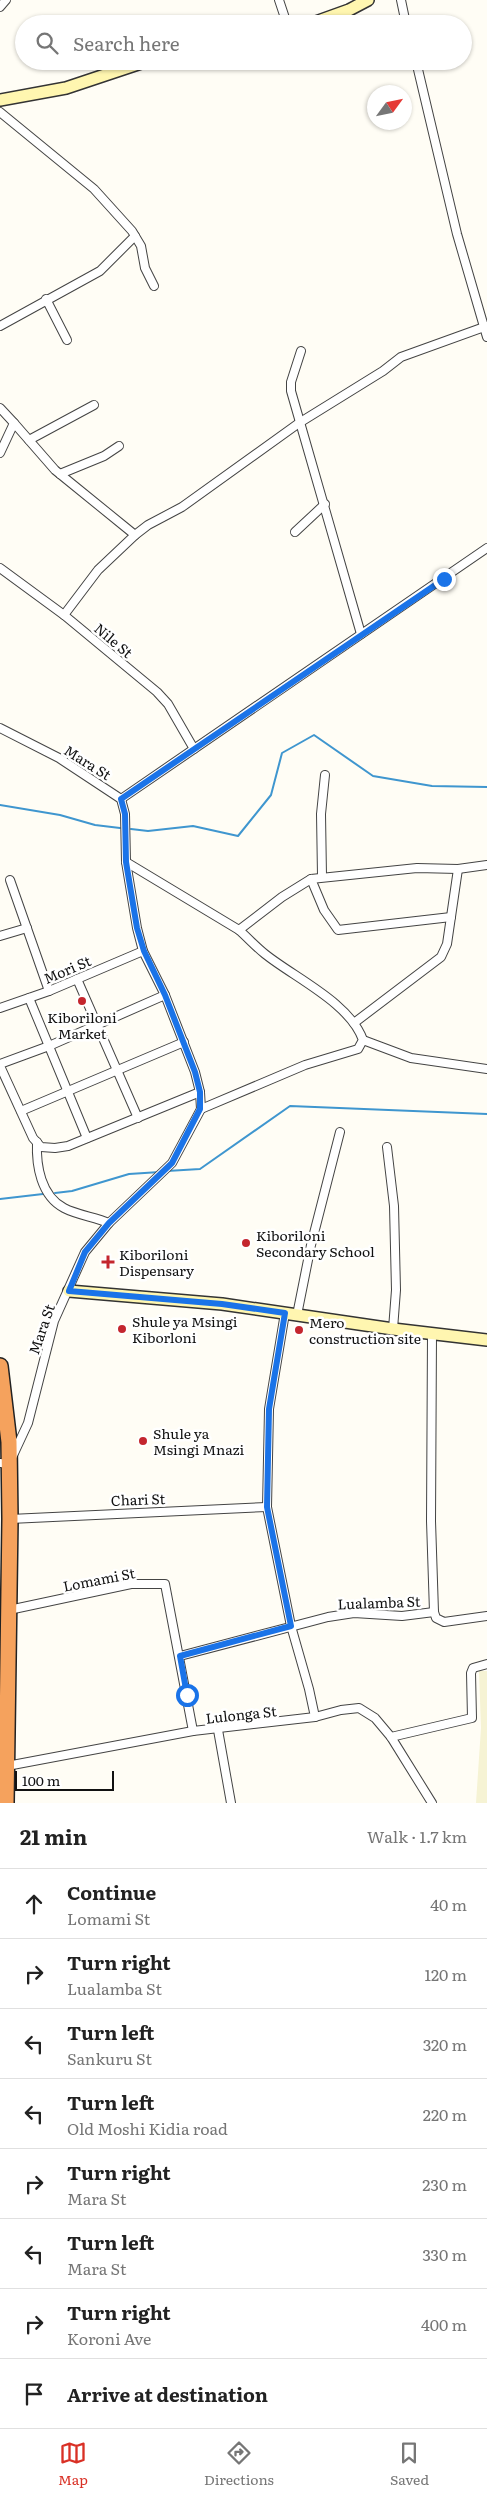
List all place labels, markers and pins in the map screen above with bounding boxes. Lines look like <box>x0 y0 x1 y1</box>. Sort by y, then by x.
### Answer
marker: Kiboriloni Market <box>76 995 88 1007</box>
place label: Kiboriloni Market <box>47 1007 117 1043</box>
place label: Kiboriloni Secondary School <box>256 1225 375 1261</box>
marker: Kiboriloni Secondary School <box>240 1237 252 1249</box>
place label: Kiboriloni Dispensary <box>119 1244 195 1280</box>
marker: Kiboriloni Dispensary <box>101 1255 115 1269</box>
place label: Shule ya Msingi Kiborloni <box>132 1311 238 1347</box>
place label: Mero construction site <box>309 1312 421 1348</box>
marker: Shule ya Msingi Kiborloni <box>116 1323 128 1335</box>
marker: Mero construction site <box>293 1324 305 1336</box>
place label: Shule ya Msingi Mnazi <box>153 1423 245 1459</box>
marker: Shule ya Msingi Mnazi <box>137 1435 149 1447</box>

